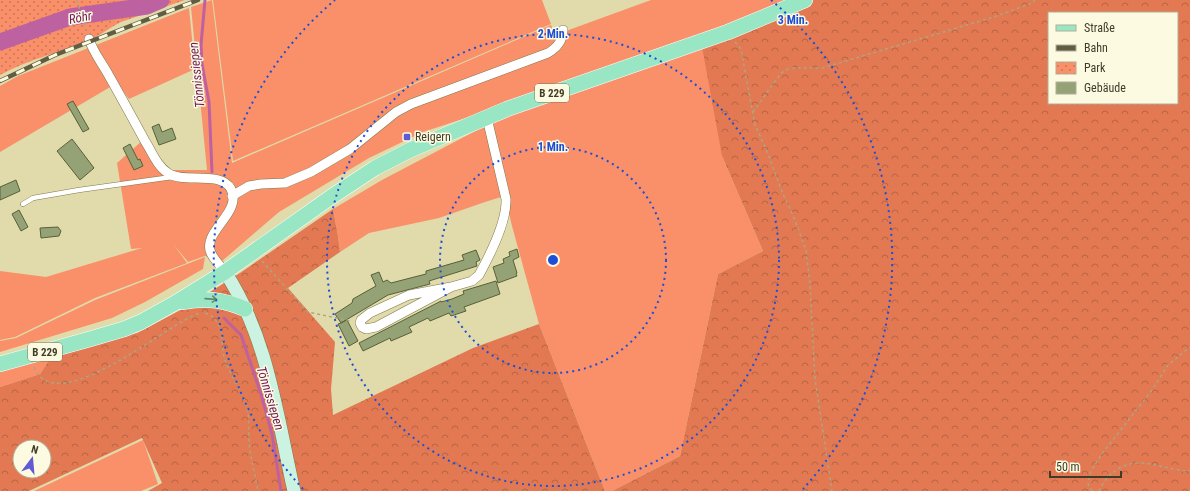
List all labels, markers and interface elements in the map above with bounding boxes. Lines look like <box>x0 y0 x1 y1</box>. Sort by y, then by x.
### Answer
water label: Röhr <box>67 8 94 27</box>
legend <box>1048 12 1178 104</box>
text: 3 Min. <box>778 13 808 27</box>
text: Straße <box>1084 21 1115 35</box>
text: 2 Min. <box>538 27 568 41</box>
water label: Tönnissiepen <box>186 41 207 109</box>
text: Bahn <box>1084 41 1108 55</box>
text: Park <box>1084 61 1106 75</box>
text: Gebäude <box>1084 81 1126 95</box>
road number: B 229 <box>535 84 569 102</box>
place label: Reigern <box>415 130 451 144</box>
marker: Reigern <box>402 132 412 142</box>
text: 1 Min. <box>538 140 568 154</box>
centre of rings <box>546 253 560 267</box>
one-way arrow <box>204 296 217 303</box>
road number: B 229 <box>28 343 62 361</box>
water label: Tönnissiepen <box>254 364 287 432</box>
north arrow <box>12 439 52 479</box>
text: N <box>30 443 40 457</box>
scale bar <box>1050 453 1121 479</box>
text: 50 m <box>1056 460 1080 474</box>

